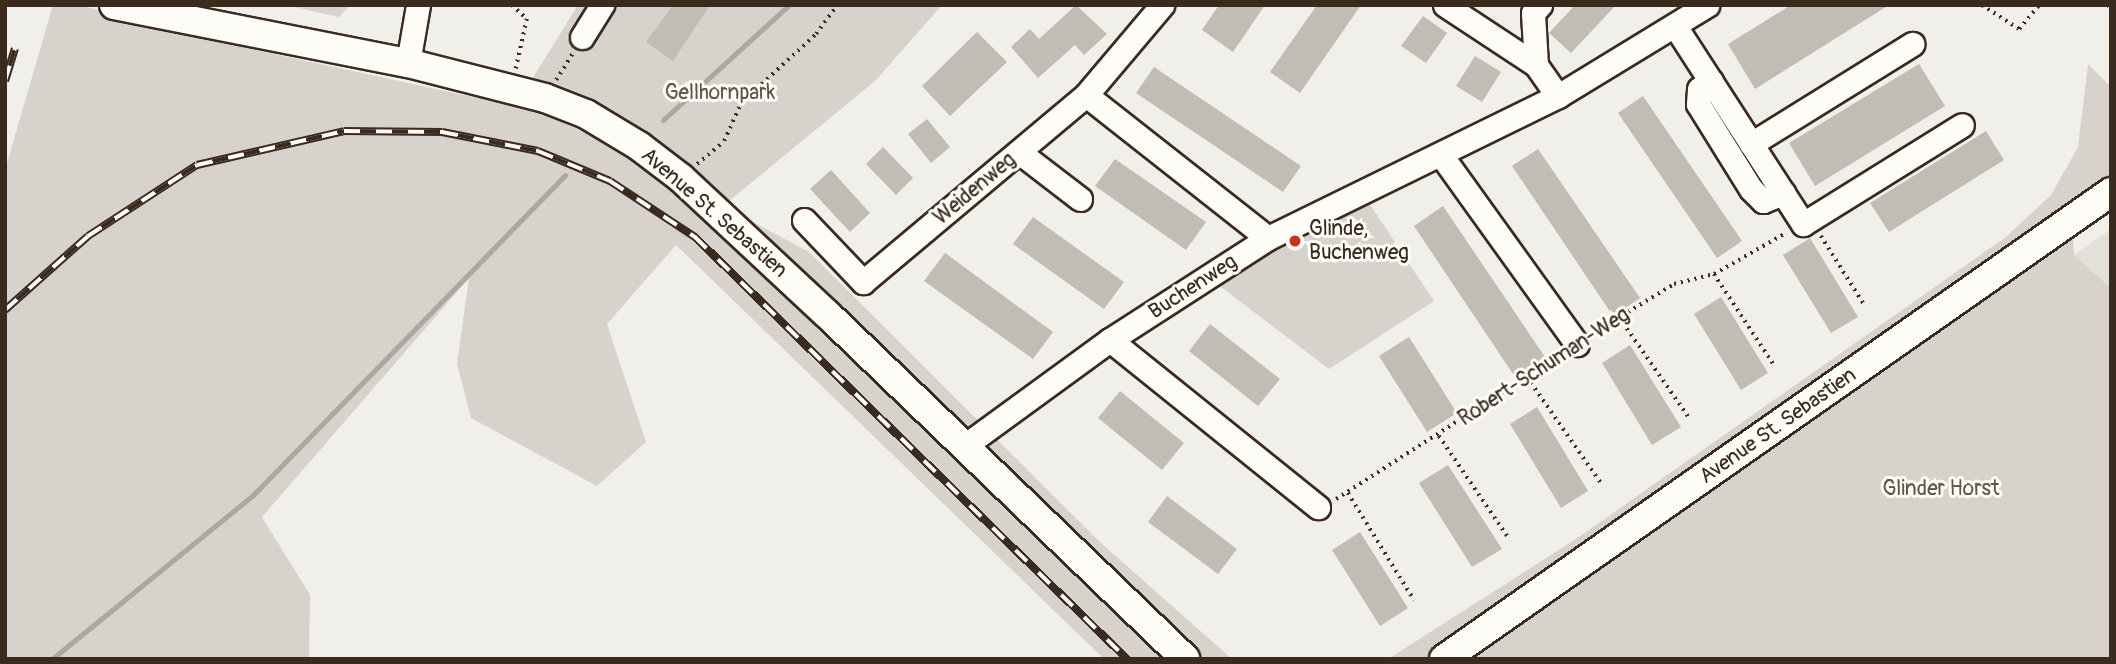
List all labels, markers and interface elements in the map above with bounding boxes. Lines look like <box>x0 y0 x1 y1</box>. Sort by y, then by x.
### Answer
park label: Gellhornpark <box>665 80 775 106</box>
street label: Avenue St. Sebastien <box>636 143 792 283</box>
street label: Weidenweg <box>929 147 1021 231</box>
place label: Glinde, Buchenweg <box>1309 216 1409 266</box>
marker: Glinde, Buchenweg <box>1287 233 1303 249</box>
street label: Buchenweg <box>1144 249 1242 325</box>
street label: Robert-Schuman-Weg <box>1454 302 1634 432</box>
street label: Avenue St. Sebastien <box>1695 363 1861 489</box>
park label: Glinder Horst <box>1883 476 1999 502</box>

